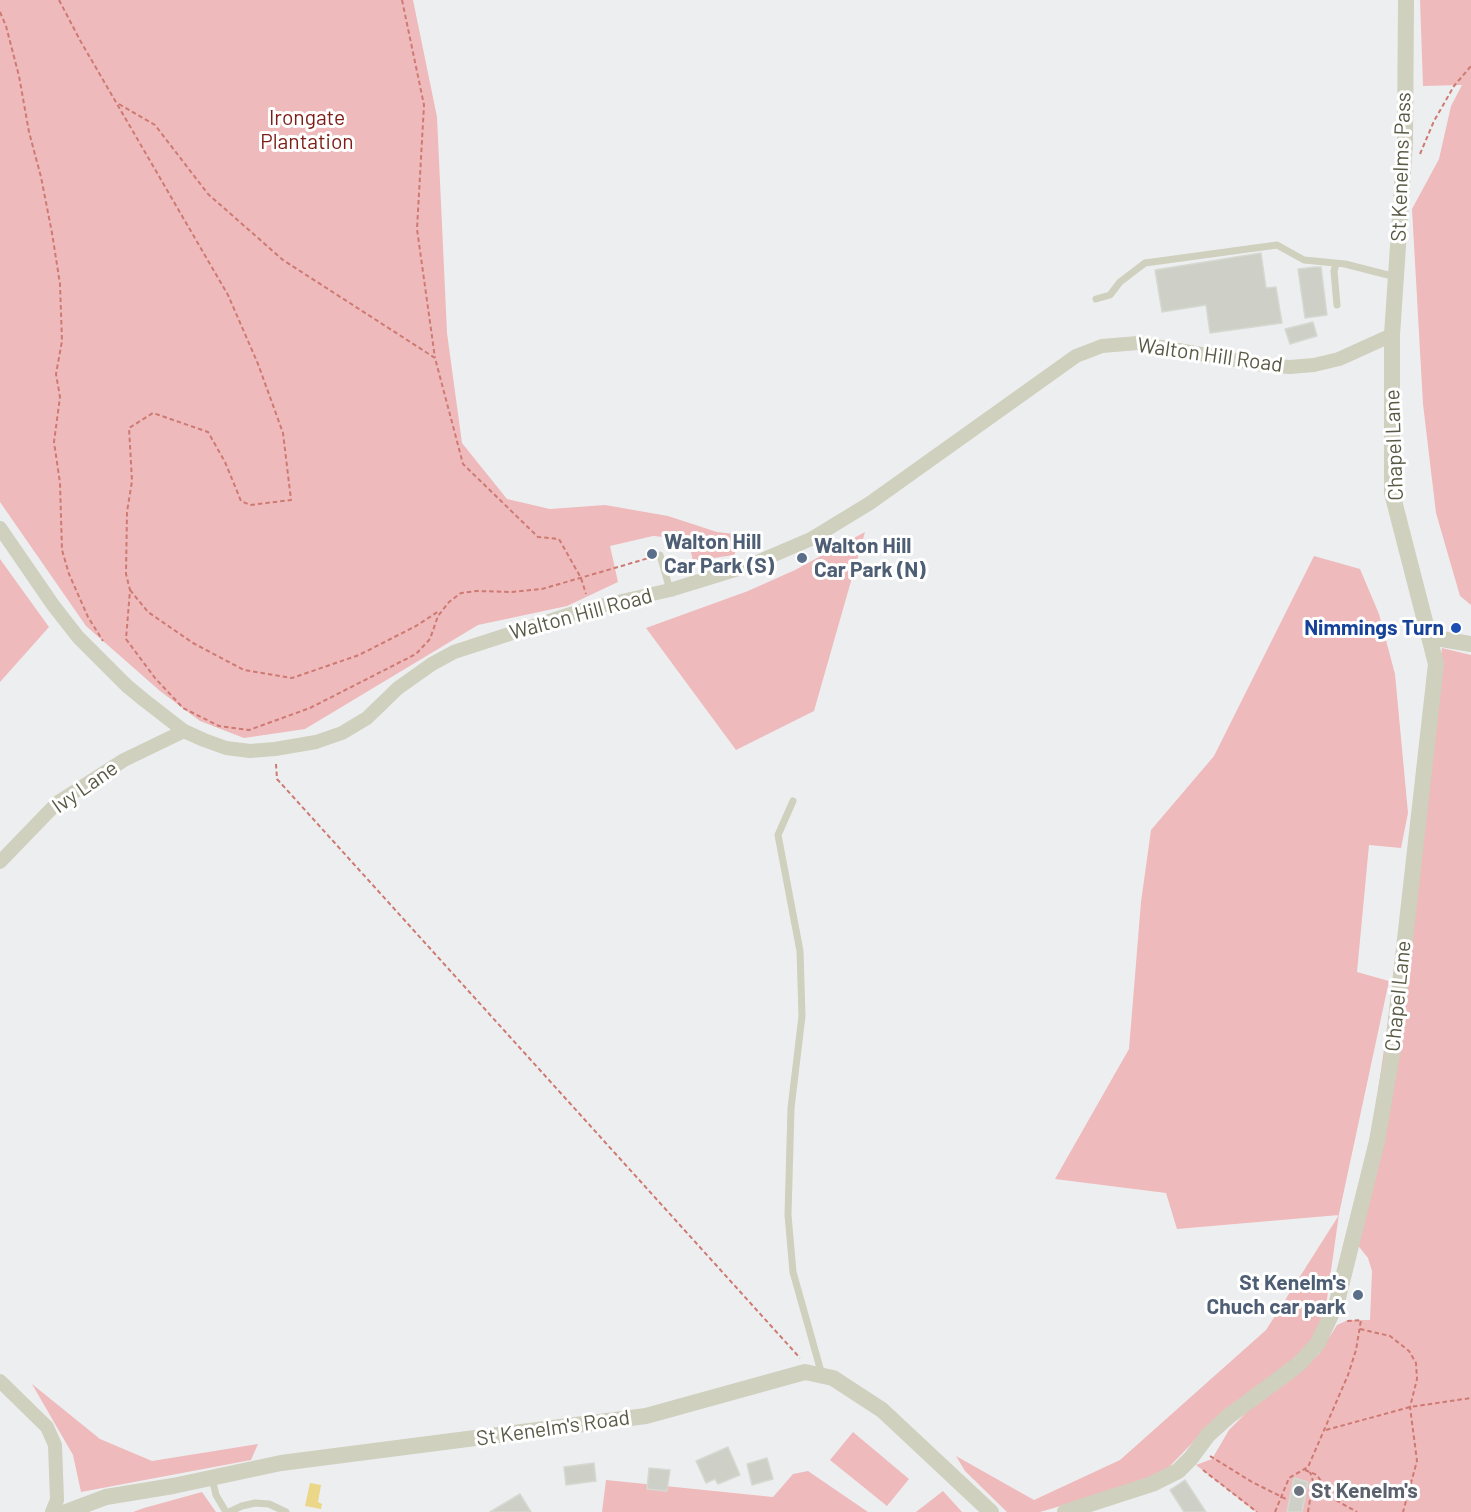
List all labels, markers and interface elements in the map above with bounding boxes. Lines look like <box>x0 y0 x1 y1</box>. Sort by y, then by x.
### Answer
street label: St Kenelms Pass <box>1386 92 1416 242</box>
park label: Irongate Plantation <box>260 105 354 155</box>
street label: Walton Hill Road <box>1136 332 1284 378</box>
street label: Chapel Lane <box>1379 389 1409 501</box>
place label: Walton Hill Car Park (S) <box>664 529 774 579</box>
place label: Walton Hill Car Park (N) <box>814 533 925 583</box>
marker: Walton Hill Car Park (S) <box>645 547 659 561</box>
marker: Walton Hill Car Park (N) <box>795 551 809 565</box>
street label: Walton Hill Road <box>507 583 655 645</box>
place label: Nimmings Turn <box>1304 615 1444 641</box>
marker: Nimmings Turn <box>1449 621 1463 635</box>
street label: Ivy Lane <box>47 755 123 819</box>
street label: Chapel Lane <box>1380 939 1416 1053</box>
place label: St Kenelm's Chuch car park <box>1206 1270 1346 1320</box>
marker: St Kenelm's Chuch car park <box>1351 1288 1365 1302</box>
street label: St Kenelm's Road <box>475 1405 631 1451</box>
place label: St Kenelm's <box>1311 1478 1418 1504</box>
marker: St Kenelm's <box>1292 1484 1306 1498</box>

